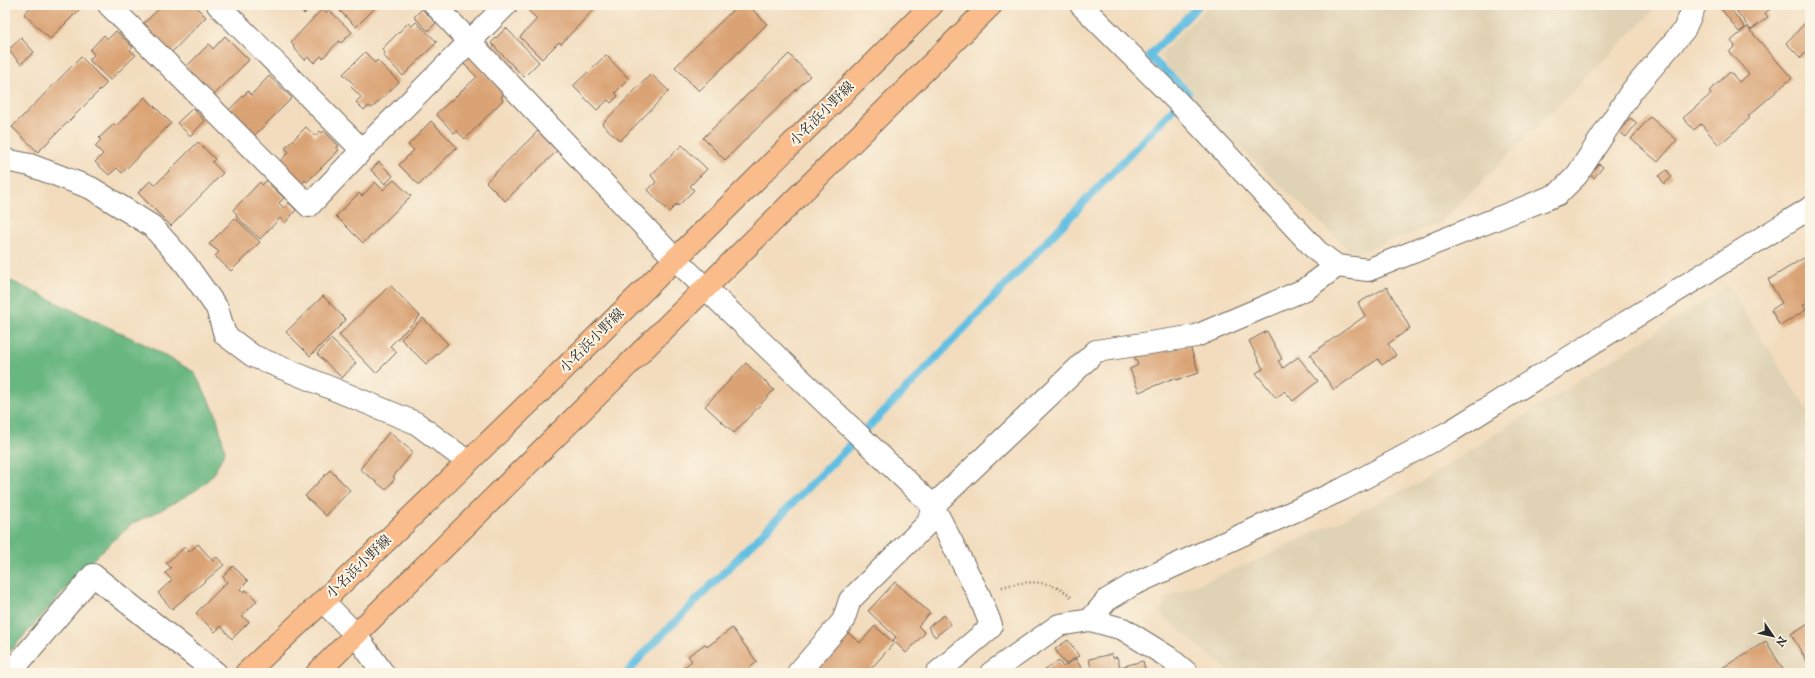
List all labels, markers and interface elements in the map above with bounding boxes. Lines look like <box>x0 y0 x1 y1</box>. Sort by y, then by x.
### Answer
street label: 小名浜小野線 <box>786 78 858 150</box>
street label: 小名浜小野線 <box>556 305 628 377</box>
street label: 小名浜小野線 <box>323 531 395 603</box>
north arrow <box>1753 616 1793 656</box>
text: N <box>1772 632 1789 649</box>

